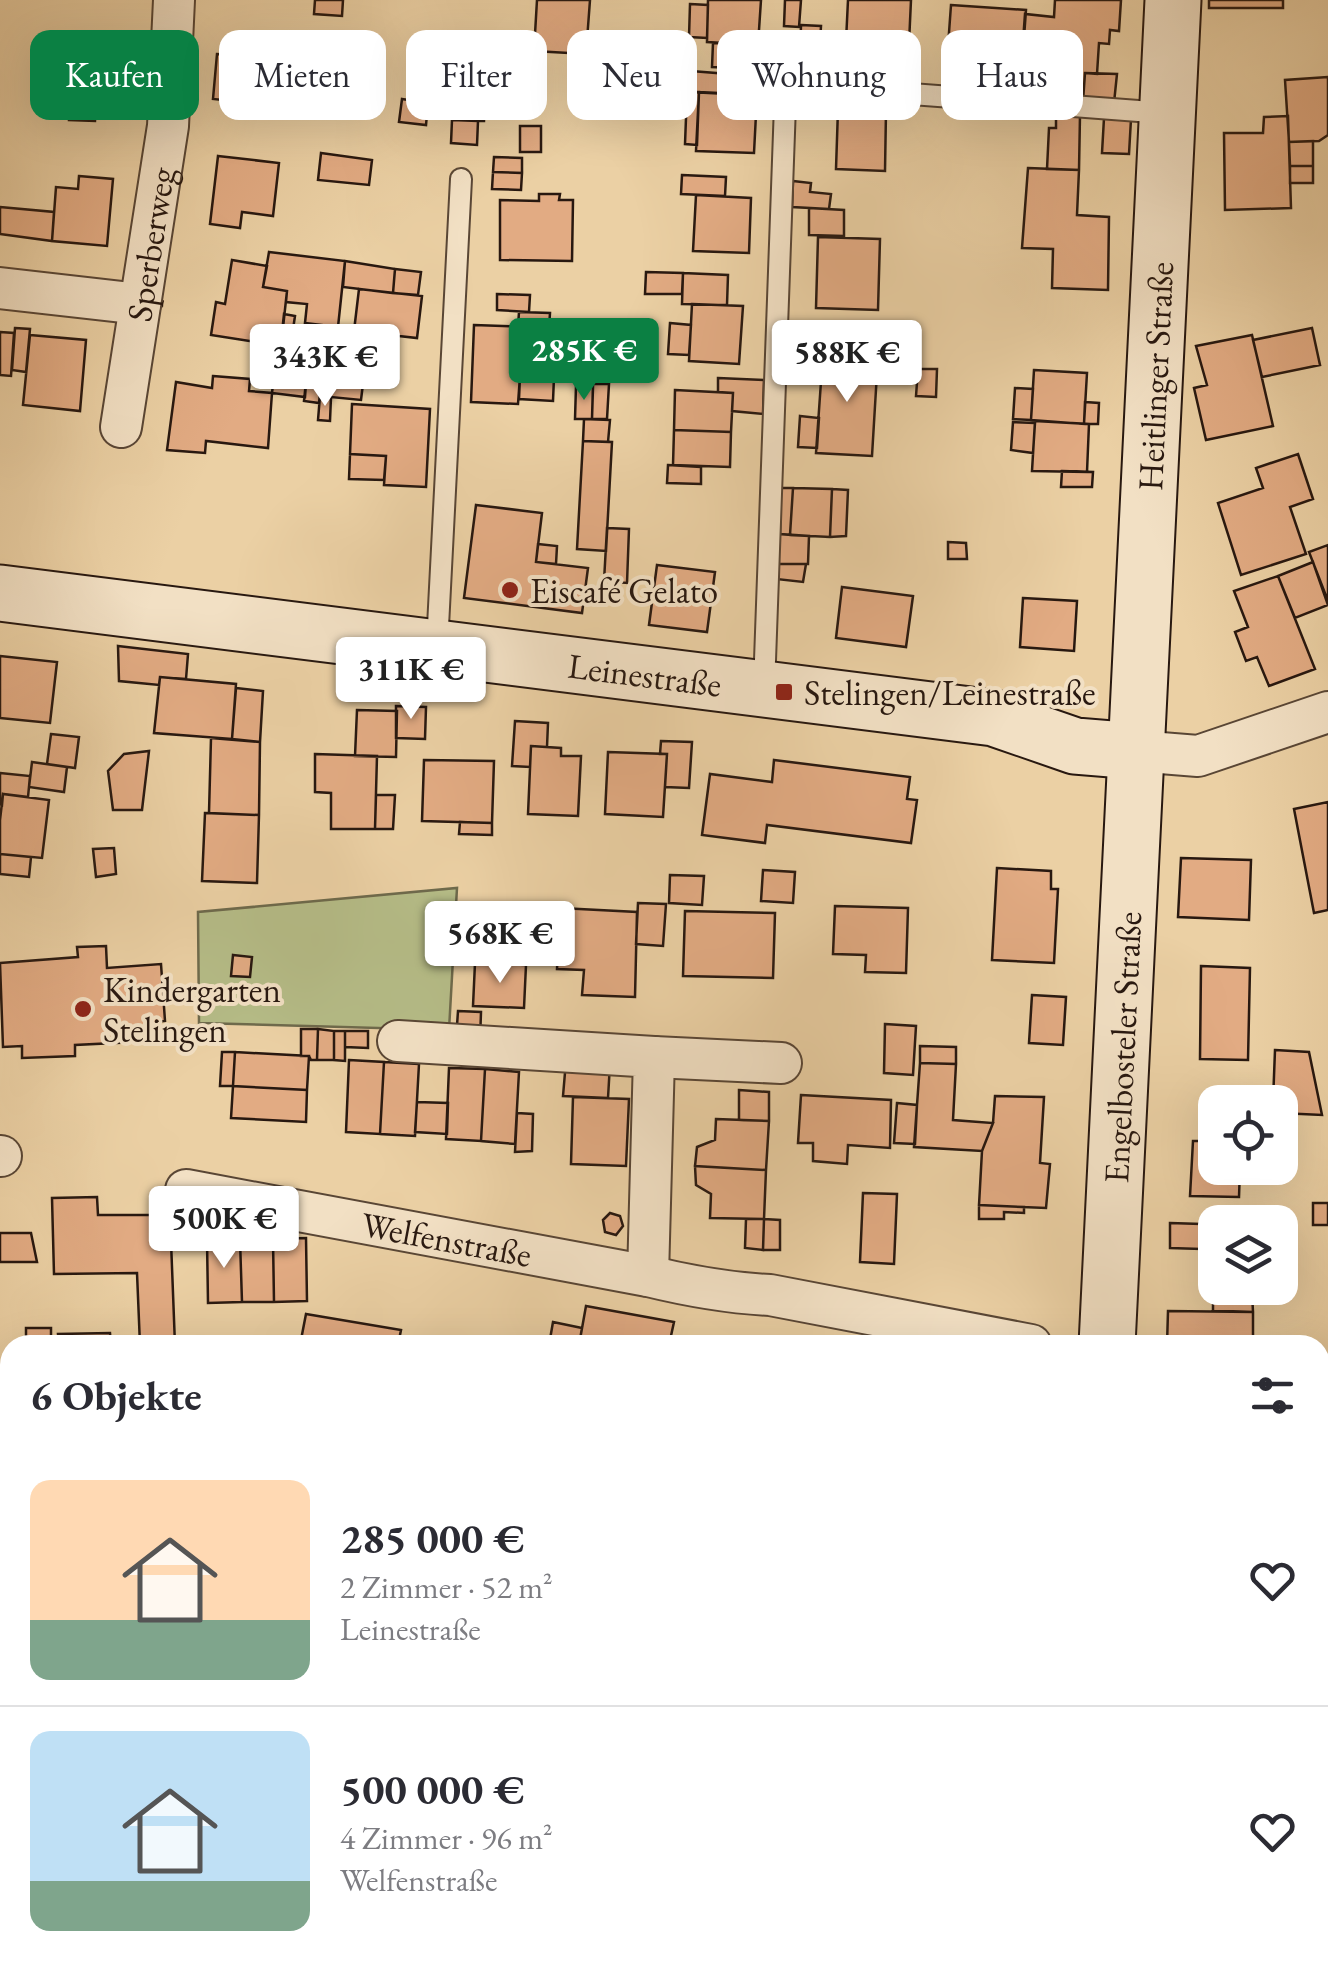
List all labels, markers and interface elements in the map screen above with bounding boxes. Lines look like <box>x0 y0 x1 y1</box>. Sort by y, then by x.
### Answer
chip: Kaufen <box>30 30 199 120</box>
chip: Mieten <box>219 30 386 120</box>
chip: Filter <box>406 30 547 120</box>
chip: Neu <box>567 30 697 120</box>
chip: Wohnung <box>717 30 921 120</box>
chip: Haus <box>941 30 1083 120</box>
street label: Sperberweg <box>115 163 184 324</box>
street label: Heitlinger Straße <box>1126 261 1183 492</box>
pin: 285K € <box>503 318 665 403</box>
pin: 588K € <box>766 320 928 405</box>
pin: 343K € <box>244 324 406 409</box>
text: 285K € <box>531 329 637 371</box>
text: 588K € <box>794 331 900 373</box>
text: 343K € <box>272 335 378 377</box>
place label: Eiscafé Gelato <box>530 568 718 613</box>
marker: Eiscafé Gelato <box>499 579 521 601</box>
pin: 311K € <box>330 637 492 722</box>
street label: Leinestraße <box>566 642 724 706</box>
text: 311K € <box>358 648 464 690</box>
place label: Stelingen/Leinestraße <box>804 670 1096 715</box>
marker: Stelingen/Leinestraße <box>773 681 795 703</box>
pin: 568K € <box>419 901 581 986</box>
street label: Engelbosteler Straße <box>1092 910 1151 1184</box>
text: 568K € <box>447 912 553 954</box>
place label: Kindergarten Stelingen <box>103 967 281 1052</box>
marker: Kindergarten Stelingen <box>72 998 94 1020</box>
map controls <box>1198 1085 1298 1305</box>
button: locate <box>1198 1085 1298 1185</box>
pin: 500K € <box>143 1186 305 1271</box>
text: 500K € <box>171 1197 277 1239</box>
street label: Welfenstraße <box>358 1201 535 1276</box>
button: layers <box>1198 1205 1298 1305</box>
text: 6 Objekte <box>30 1368 202 1423</box>
icon: filters <box>1245 1368 1300 1423</box>
text: 285 000 € <box>340 1511 524 1566</box>
icon: home <box>110 1520 230 1640</box>
icon: heart <box>1245 1553 1300 1608</box>
text: 2 Zimmer · 52 m² <box>340 1566 553 1608</box>
text: Leinestraße <box>340 1608 481 1650</box>
text: 500 000 € <box>340 1762 524 1817</box>
icon: home <box>110 1771 230 1891</box>
icon: heart <box>1245 1804 1300 1859</box>
text: 4 Zimmer · 96 m² <box>340 1817 553 1859</box>
text: Welfenstraße <box>340 1859 497 1901</box>

